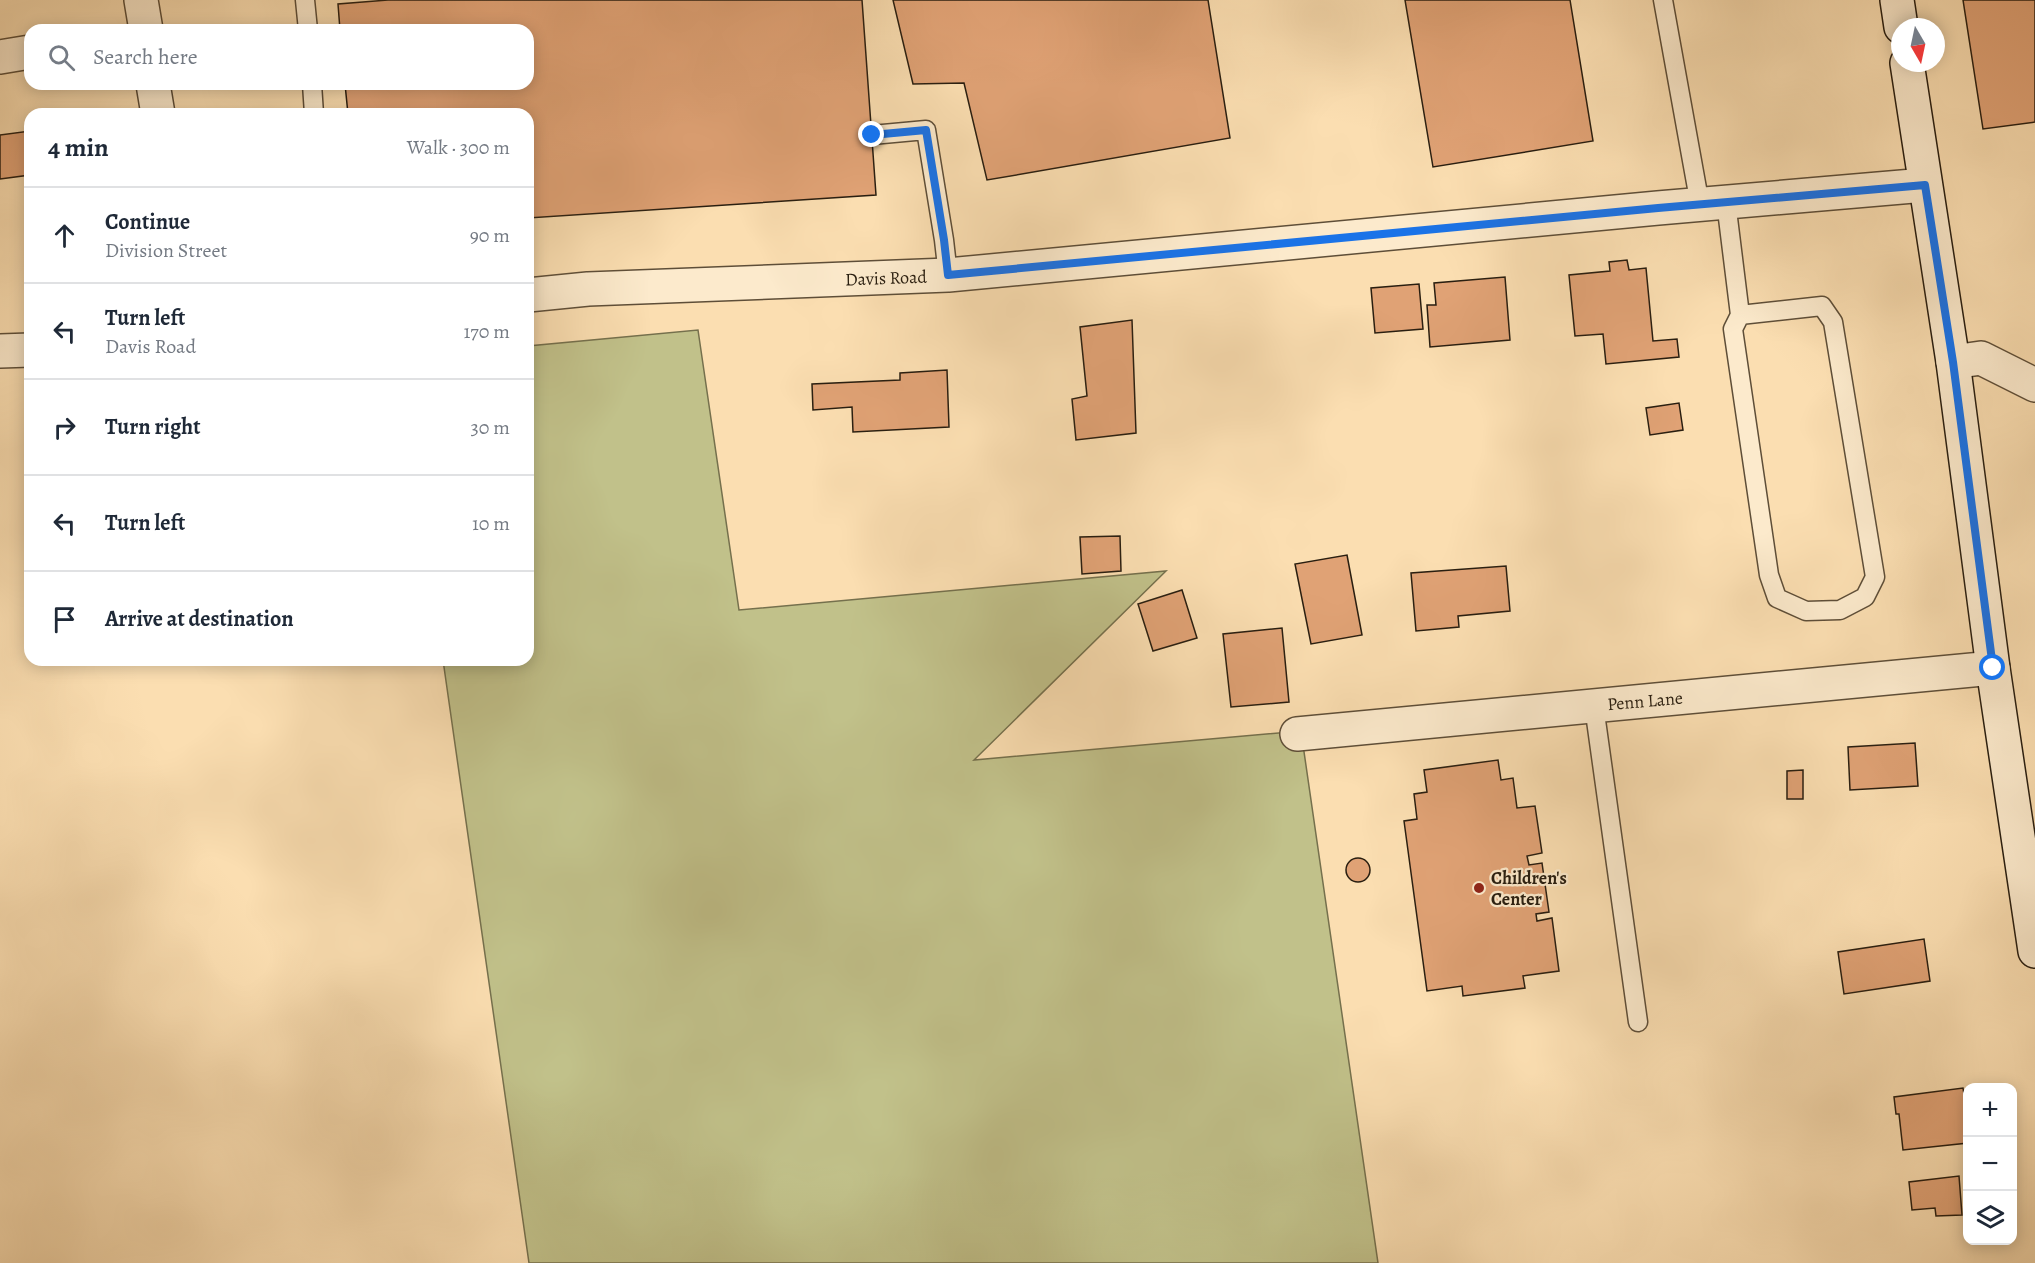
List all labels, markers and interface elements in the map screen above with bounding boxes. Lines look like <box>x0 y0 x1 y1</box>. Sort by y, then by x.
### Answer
north arrow <box>1891 18 1945 72</box>
search box <box>24 24 534 90</box>
icon: search <box>45 41 78 74</box>
text: Search here <box>93 42 198 72</box>
route end <box>858 121 884 147</box>
text: 4 min <box>48 130 109 165</box>
text: Walk · 300 m <box>407 134 510 161</box>
text: Continue <box>105 207 190 237</box>
icon: ahead <box>48 219 81 252</box>
text: 90 m <box>470 222 510 249</box>
text: Division Street <box>105 237 227 264</box>
street label: Davis Road <box>845 265 928 291</box>
text: Turn left <box>105 303 185 333</box>
icon: left <box>48 315 81 348</box>
text: 170 m <box>464 318 510 345</box>
text: Davis Road <box>105 333 196 360</box>
icon: right <box>48 411 81 444</box>
text: Turn right <box>105 412 201 442</box>
text: 30 m <box>470 414 510 441</box>
icon: left <box>48 507 81 540</box>
text: Turn left <box>105 508 185 538</box>
text: 10 m <box>472 510 510 537</box>
icon: arrive <box>48 603 81 636</box>
text: Arrive at destination <box>105 604 294 634</box>
route start <box>1979 654 2005 680</box>
street label: Penn Lane <box>1606 686 1684 716</box>
place label: Children's Center <box>1491 866 1567 911</box>
marker: Children's Center <box>1472 881 1486 895</box>
map controls <box>1963 1083 2017 1245</box>
button: + <box>1963 1083 2017 1137</box>
button: − <box>1963 1137 2017 1191</box>
button: layers <box>1963 1191 2017 1245</box>

